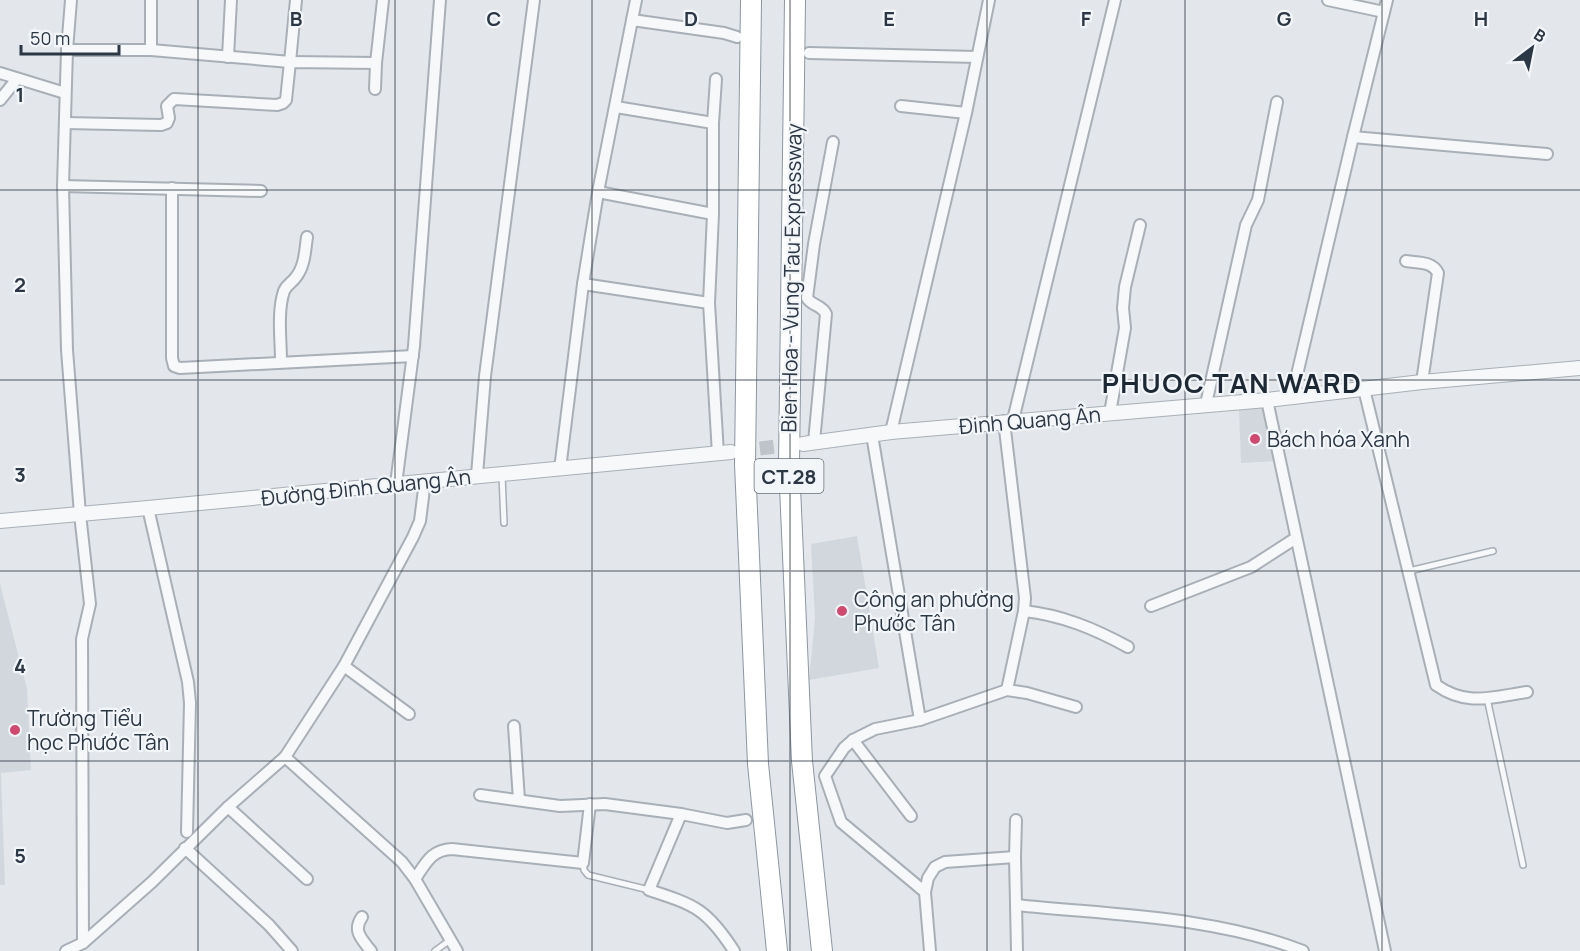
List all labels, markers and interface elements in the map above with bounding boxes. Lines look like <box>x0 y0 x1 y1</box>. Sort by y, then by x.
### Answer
text: B <box>290 5 303 32</box>
text: C <box>487 5 501 32</box>
text: D <box>684 5 698 32</box>
text: E <box>883 5 895 32</box>
text: F <box>1081 5 1092 32</box>
text: G <box>1277 5 1292 32</box>
text: H <box>1474 5 1488 32</box>
scale bar <box>21 18 118 56</box>
north arrow <box>1502 18 1562 78</box>
text: B <box>1530 23 1550 47</box>
text: 50 m <box>30 26 70 50</box>
text: 1 <box>16 81 24 108</box>
street label: Bien Hoa - Vung Tau Expressway <box>774 123 808 433</box>
text: 2 <box>14 271 26 298</box>
district label: PHUOC TAN WARD <box>1102 364 1362 401</box>
street label: Đinh Quang Ân <box>958 400 1102 440</box>
place label: Bách hóa Xanh <box>1267 425 1410 453</box>
marker: Bách hóa Xanh <box>1248 432 1262 446</box>
road number: CT.28 <box>754 459 824 493</box>
text: 3 <box>14 461 26 488</box>
street label: Đường Đinh Quang Ân <box>260 462 472 512</box>
place label: Công an phường Phước Tân <box>854 585 1014 637</box>
marker: Công an phường Phước Tân <box>835 604 849 618</box>
text: 4 <box>14 652 26 679</box>
place label: Trường Tiểu học Phước Tân <box>27 704 169 756</box>
marker: Trường Tiểu học Phước Tân <box>8 723 22 737</box>
text: 5 <box>14 842 26 869</box>

